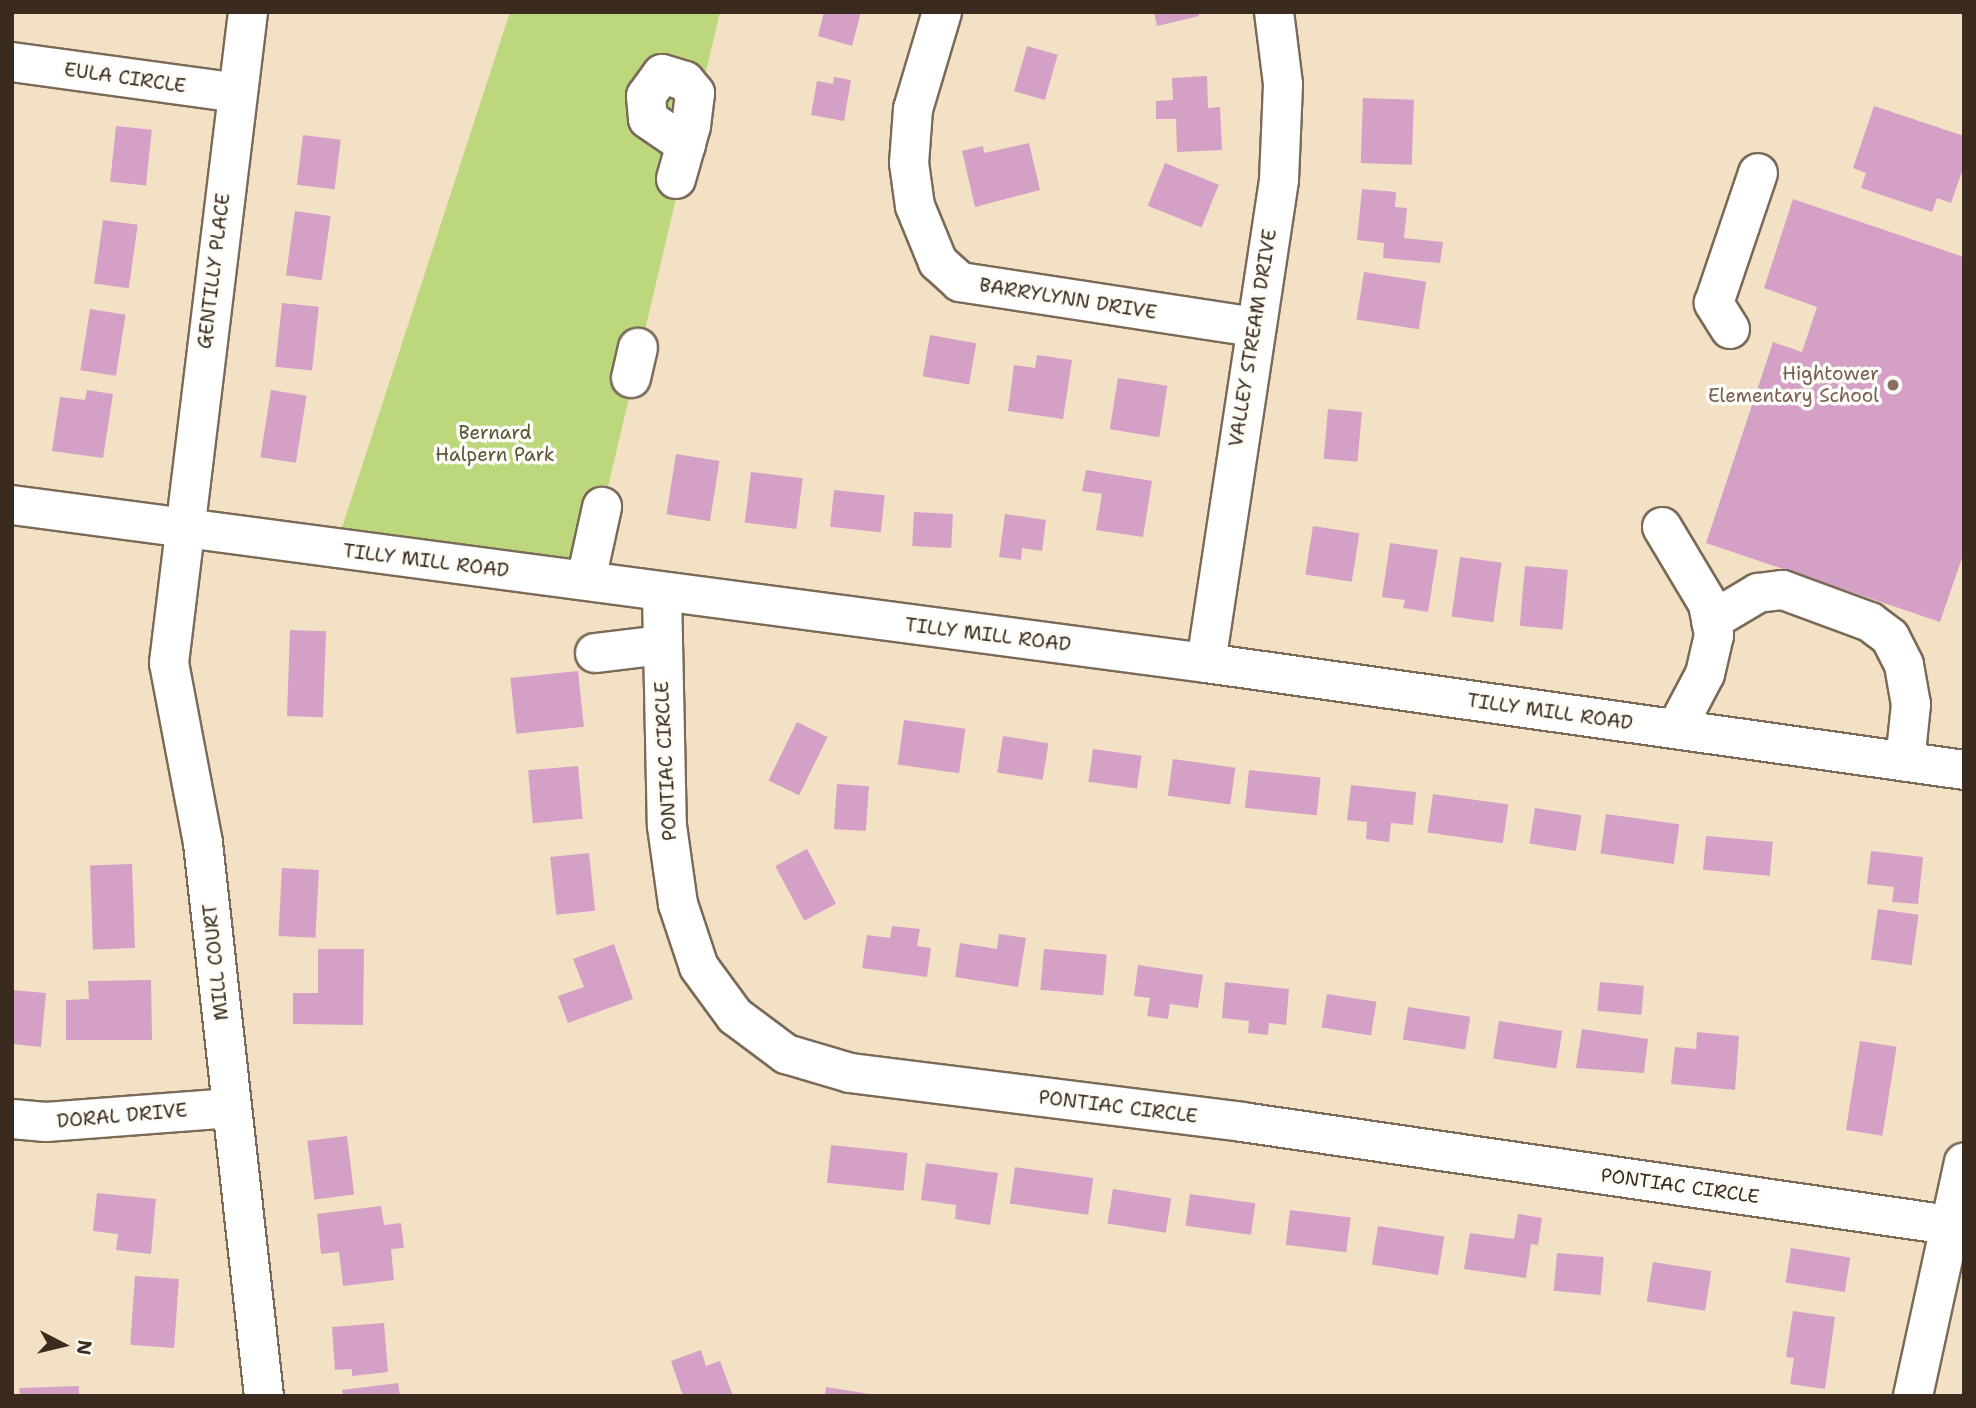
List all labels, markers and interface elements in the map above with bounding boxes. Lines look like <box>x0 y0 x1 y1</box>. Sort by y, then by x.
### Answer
street label: EULA CIRCLE <box>63 58 187 98</box>
street label: GENTILLY PLACE <box>193 192 235 350</box>
street label: VALLEY STREAM DRIVE <box>1225 227 1281 449</box>
street label: BARRYLYNN DRIVE <box>978 274 1158 324</box>
place label: Hightower Elementary School <box>1708 363 1879 407</box>
marker: Hightower Elementary School <box>1885 377 1901 393</box>
park label: Bernard Halpern Park <box>435 422 555 466</box>
street label: TILLY MILL ROAD <box>342 540 510 582</box>
street label: TILLY MILL ROAD <box>904 614 1072 656</box>
street label: PONTIAC CIRCLE <box>650 681 682 841</box>
street label: TILLY MILL ROAD <box>1466 689 1634 735</box>
street label: MILL COURT <box>199 902 233 1022</box>
street label: PONTIAC CIRCLE <box>1037 1086 1199 1128</box>
street label: DORAL DRIVE <box>56 1099 188 1133</box>
street label: PONTIAC CIRCLE <box>1599 1164 1761 1208</box>
north arrow <box>28 1310 98 1380</box>
text: N <box>71 1339 98 1357</box>

